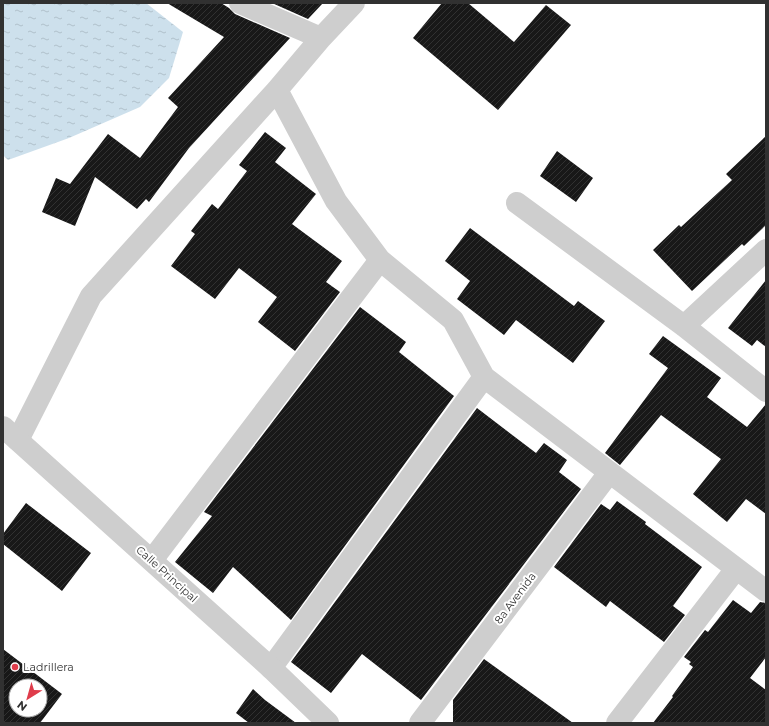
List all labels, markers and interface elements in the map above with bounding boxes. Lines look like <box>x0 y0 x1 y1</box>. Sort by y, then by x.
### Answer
street label: Calle Principal <box>133 543 201 605</box>
street label: 8a Avenida <box>491 570 539 626</box>
place label: Ladrillera <box>23 660 74 674</box>
marker: Ladrillera <box>10 662 20 672</box>
north arrow <box>8 678 48 718</box>
text: N <box>14 698 30 714</box>

